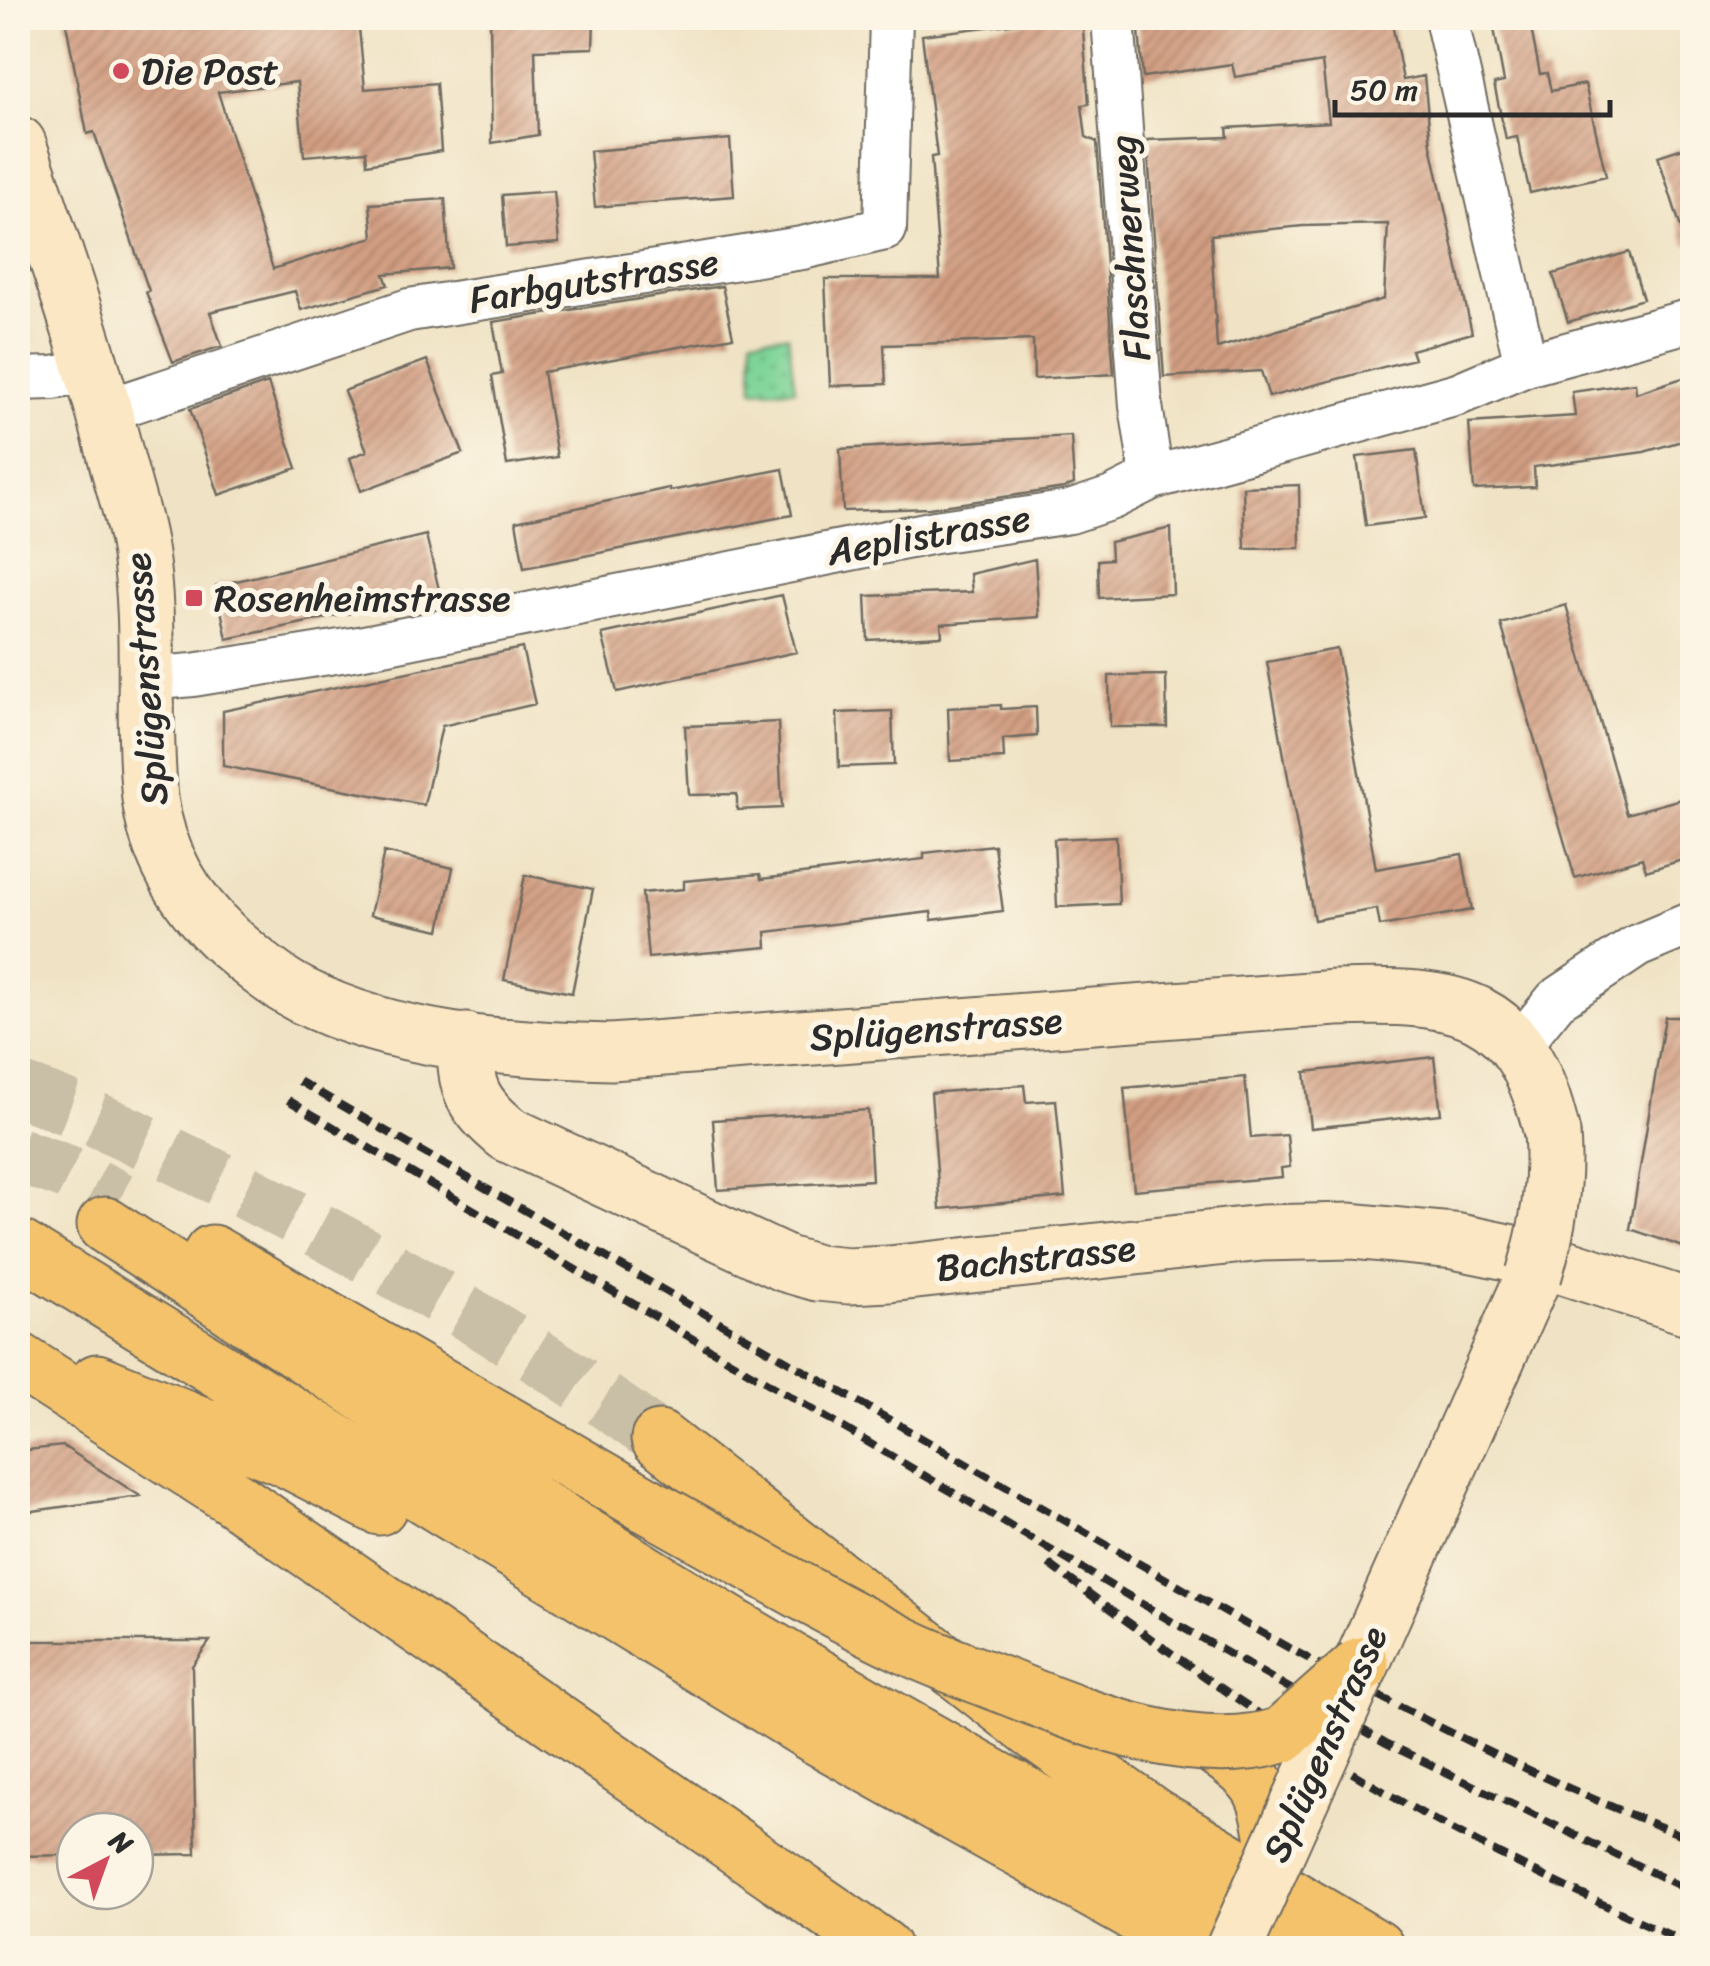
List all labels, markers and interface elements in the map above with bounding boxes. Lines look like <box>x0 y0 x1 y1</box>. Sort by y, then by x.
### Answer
place label: Die Post <box>141 38 279 105</box>
scale bar <box>1335 55 1610 117</box>
marker: Die Post <box>110 60 132 82</box>
text: 50 m <box>1350 63 1418 117</box>
street label: Flaschnerweg <box>1089 133 1171 363</box>
street label: Farbgutstrasse <box>464 228 724 334</box>
street label: Aeplistrasse <box>821 484 1036 586</box>
street label: Splügenstrasse <box>104 550 188 808</box>
place label: Rosenheimstrasse <box>214 565 511 632</box>
marker: Rosenheimstrasse <box>183 587 205 609</box>
street label: Splügenstrasse <box>807 987 1065 1071</box>
street label: Bachstrasse <box>933 1214 1139 1302</box>
street label: Splügenstrasse <box>1243 1615 1407 1873</box>
north arrow <box>55 1811 155 1911</box>
text: N <box>97 1817 145 1868</box>

